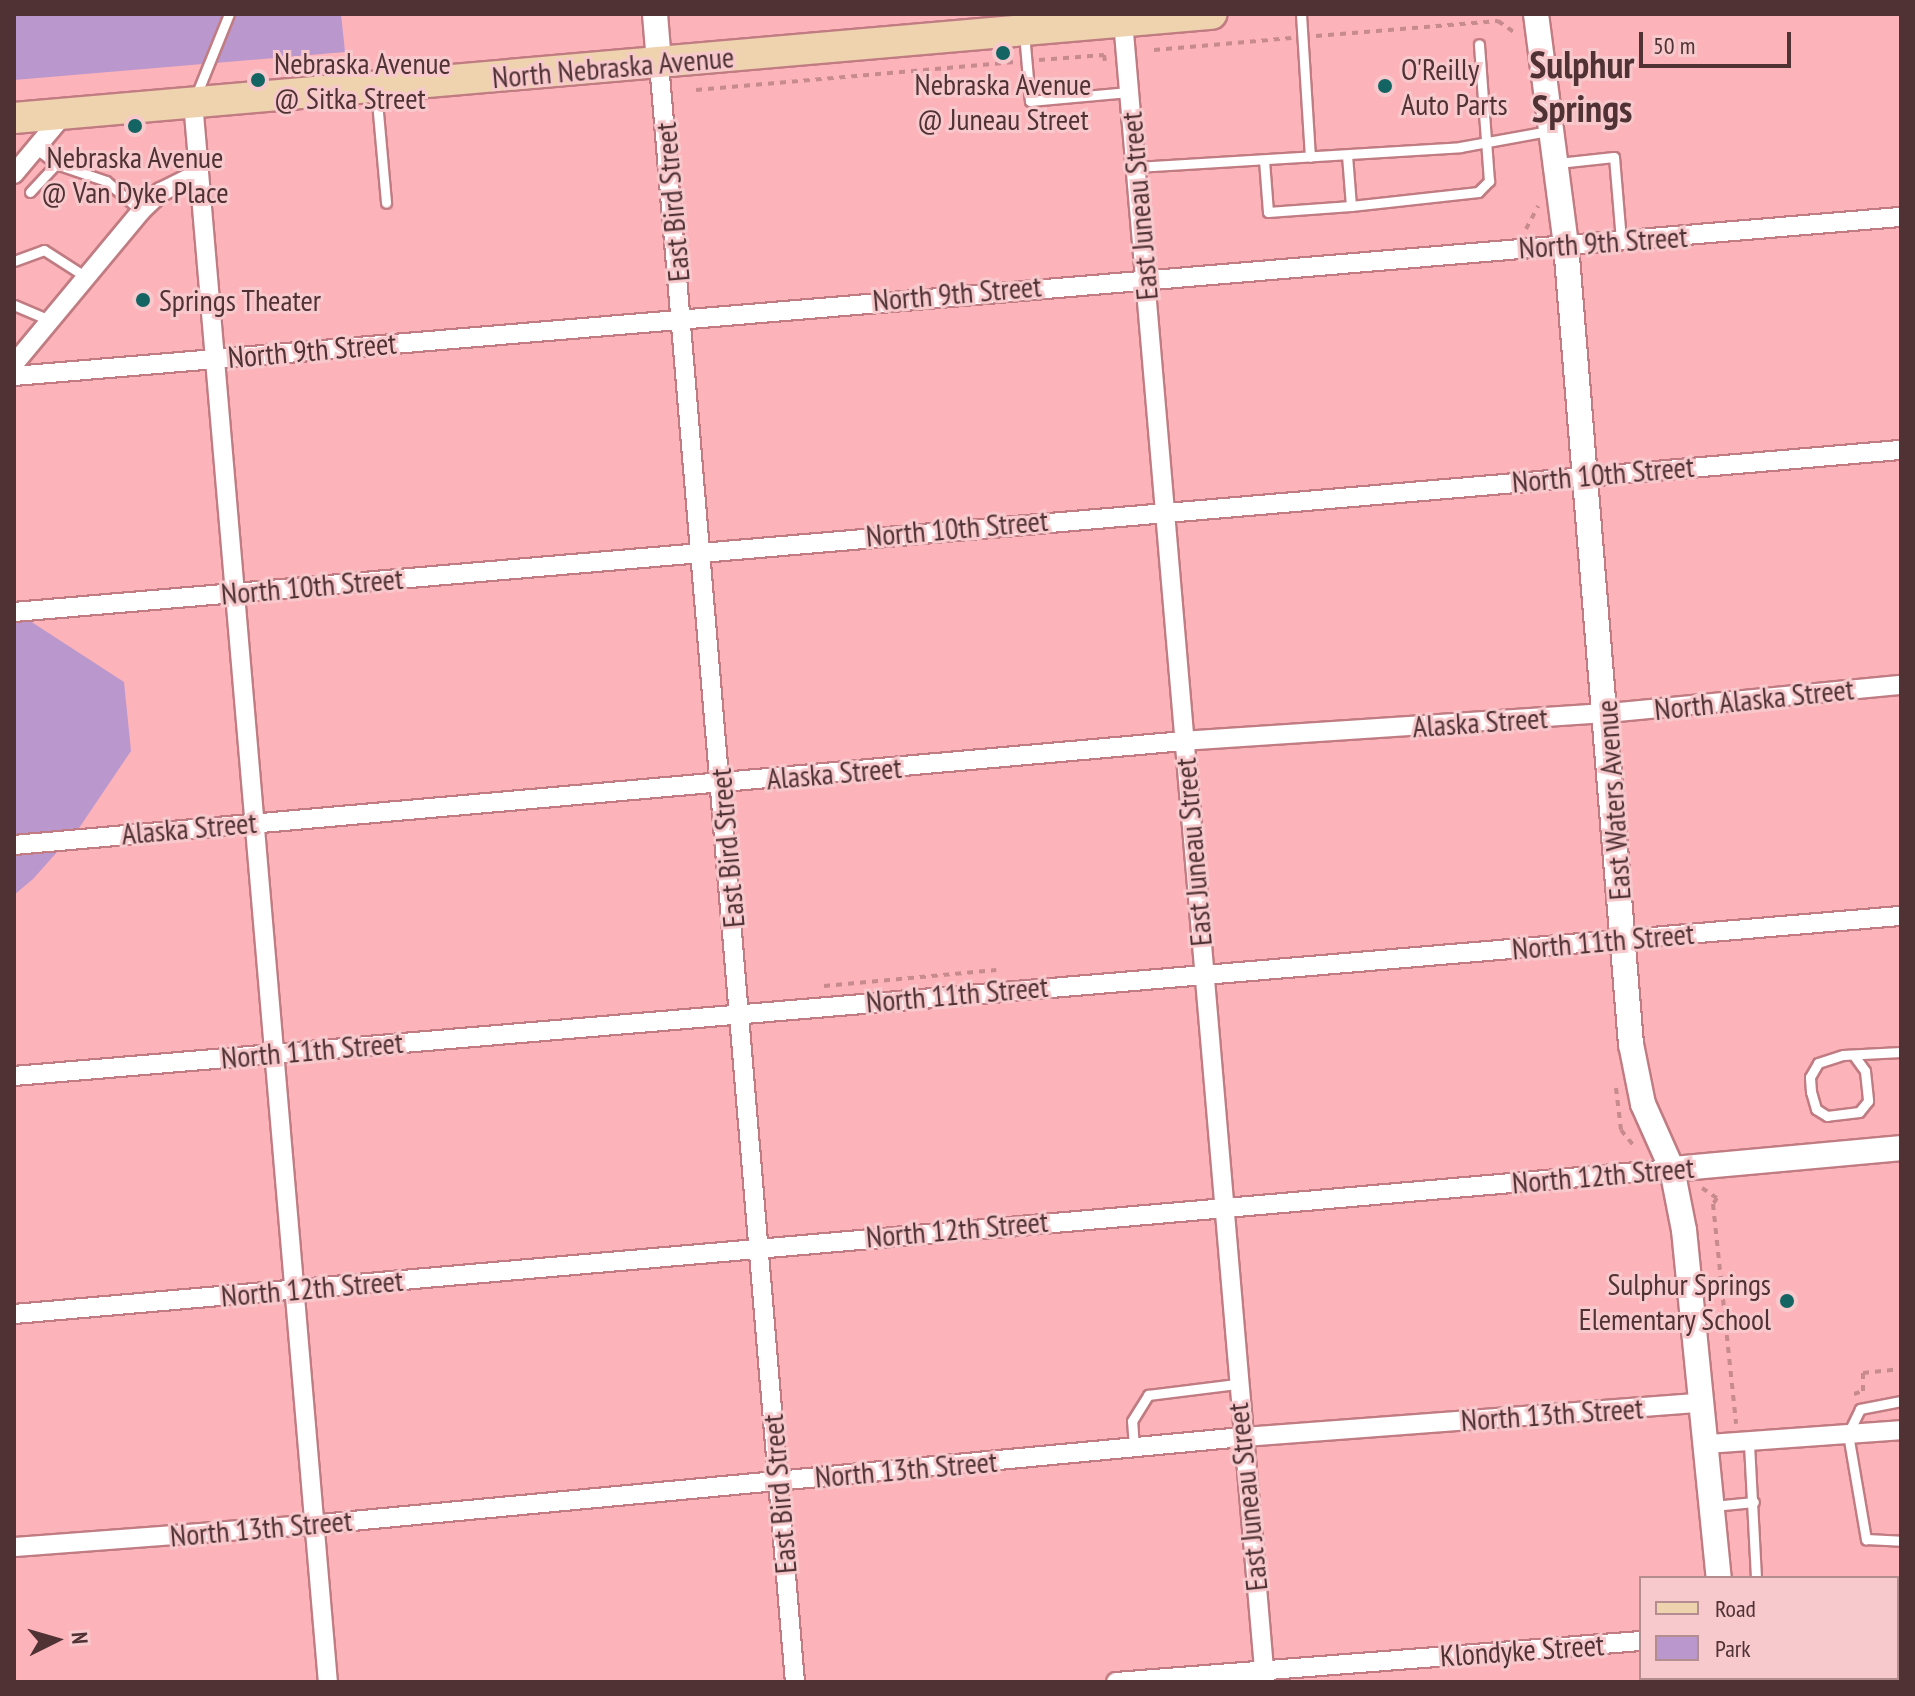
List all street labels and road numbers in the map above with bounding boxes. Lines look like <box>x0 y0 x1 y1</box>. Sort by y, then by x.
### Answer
street label: North Nebraska Avenue <box>490 38 736 96</box>
street label: East Juneau Street <box>1113 110 1165 302</box>
street label: East Bird Street <box>647 121 697 283</box>
street label: North 9th Street <box>1517 218 1689 266</box>
street label: North 9th Street <box>871 268 1043 318</box>
street label: North 9th Street <box>226 325 398 375</box>
street label: North 10th Street <box>1510 448 1696 500</box>
street label: North 10th Street <box>864 502 1050 554</box>
street label: North 10th Street <box>219 560 405 612</box>
street label: North Alaska Street <box>1652 671 1856 727</box>
street label: East Waters Avenue <box>1588 698 1638 902</box>
street label: Alaska Street <box>1411 699 1549 745</box>
street label: Alaska Street <box>765 749 903 797</box>
street label: East Juneau Street <box>1167 756 1219 948</box>
street label: East Bird Street <box>702 767 752 929</box>
street label: Alaska Street <box>120 804 258 852</box>
street label: North 11th Street <box>1510 915 1696 967</box>
street label: North 11th Street <box>864 968 1050 1020</box>
street label: North 11th Street <box>219 1024 405 1076</box>
street label: North 12th Street <box>1510 1149 1696 1201</box>
street label: North 12th Street <box>864 1203 1050 1255</box>
street label: North 12th Street <box>219 1262 405 1314</box>
street label: North 13th Street <box>1460 1390 1644 1438</box>
street label: East Juneau Street <box>1219 1401 1275 1593</box>
street label: East Bird Street <box>754 1413 804 1575</box>
street label: North 13th Street <box>813 1443 999 1495</box>
street label: North 13th Street <box>168 1502 354 1554</box>
street label: Klondyke Street <box>1439 1626 1605 1674</box>

